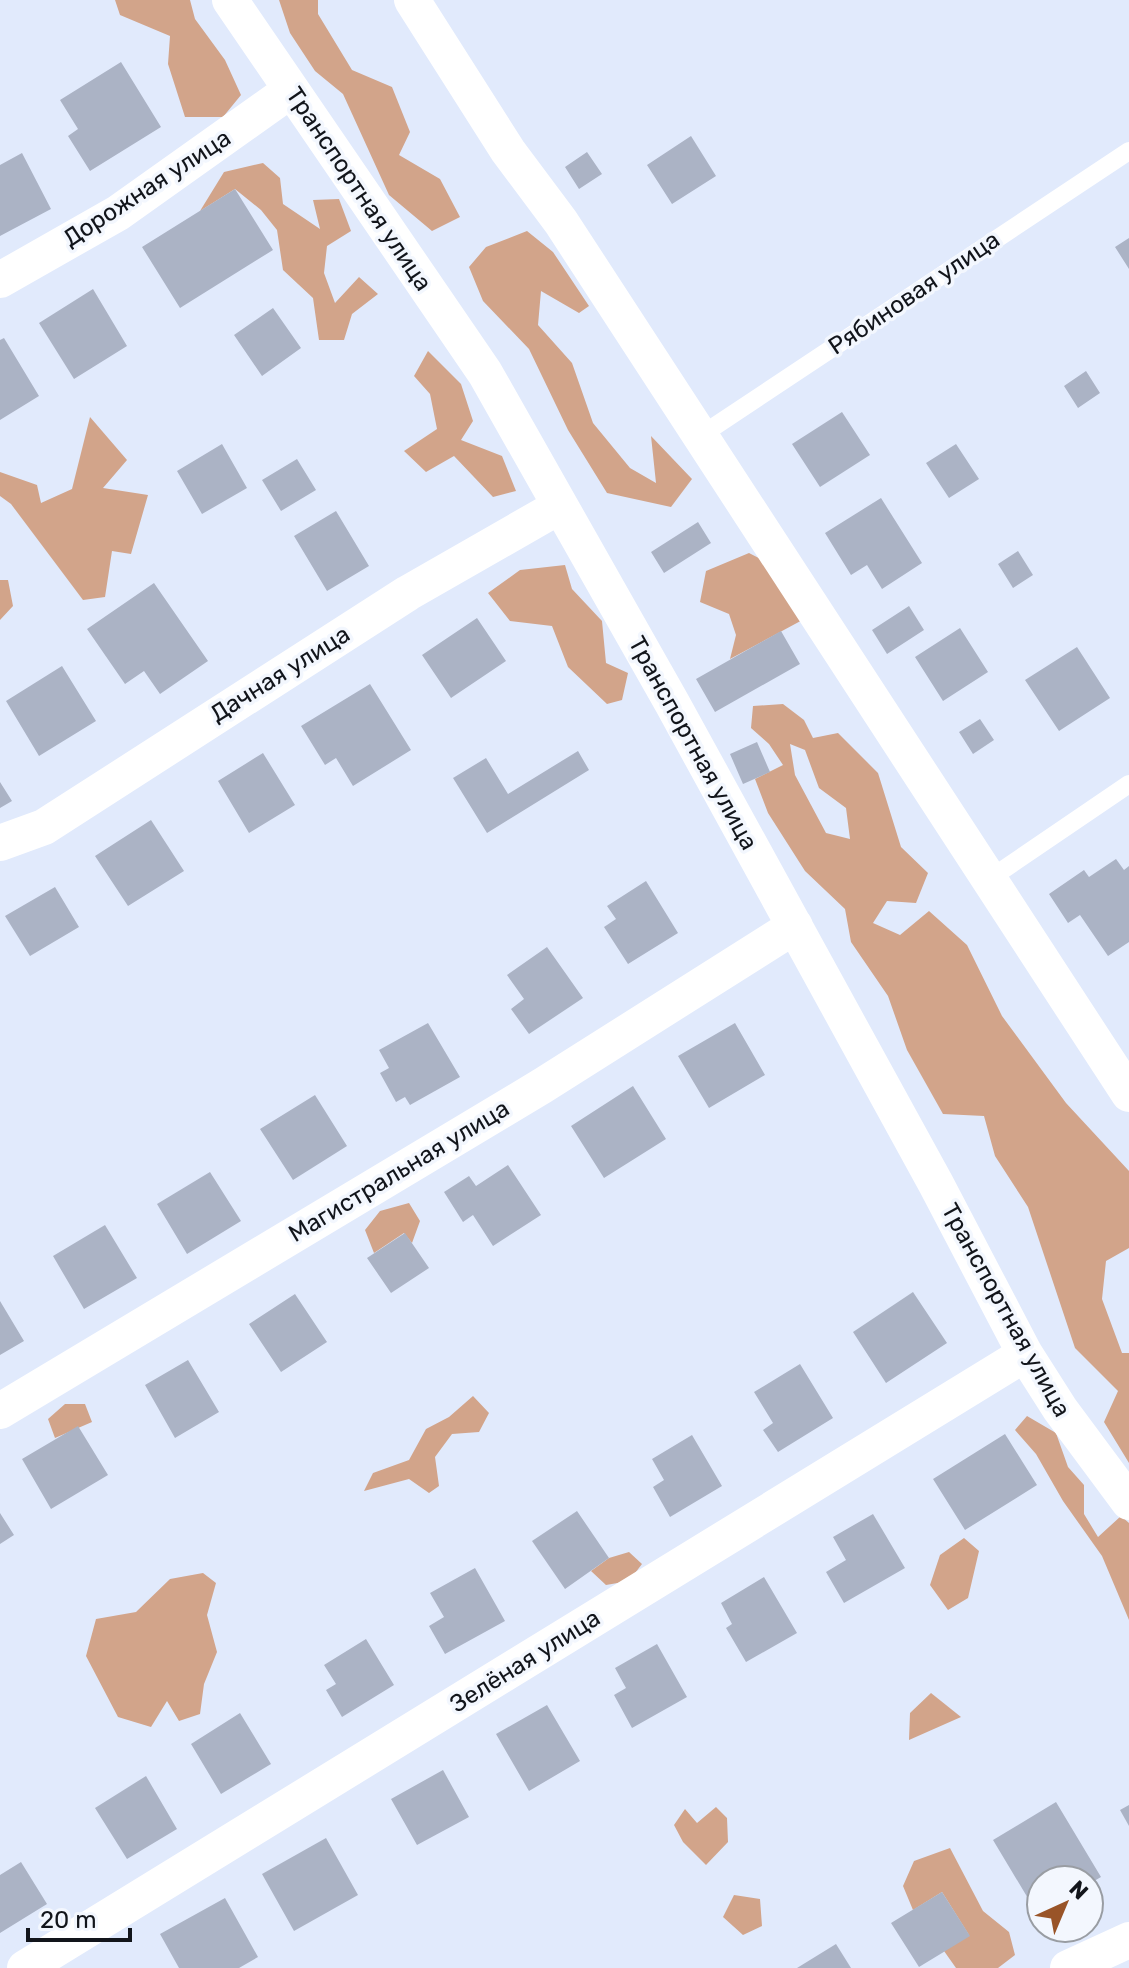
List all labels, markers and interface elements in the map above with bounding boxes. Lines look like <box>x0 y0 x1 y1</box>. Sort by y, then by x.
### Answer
street label: Транспортная улица <box>280 82 438 296</box>
street label: Дорожная улица <box>58 123 236 253</box>
street label: Рябиновая улица <box>823 225 1005 361</box>
street label: Дачная улица <box>205 620 355 728</box>
street label: Транспортная улица <box>623 631 763 855</box>
street label: Магистральная улица <box>284 1094 514 1248</box>
street label: Транспортная улица <box>936 1198 1076 1422</box>
street label: Зелёная улица <box>445 1604 605 1718</box>
north arrow <box>1025 1864 1105 1944</box>
text: N <box>1063 1875 1094 1905</box>
scale bar <box>28 1892 130 1942</box>
text: 20 m <box>40 1906 97 1934</box>

